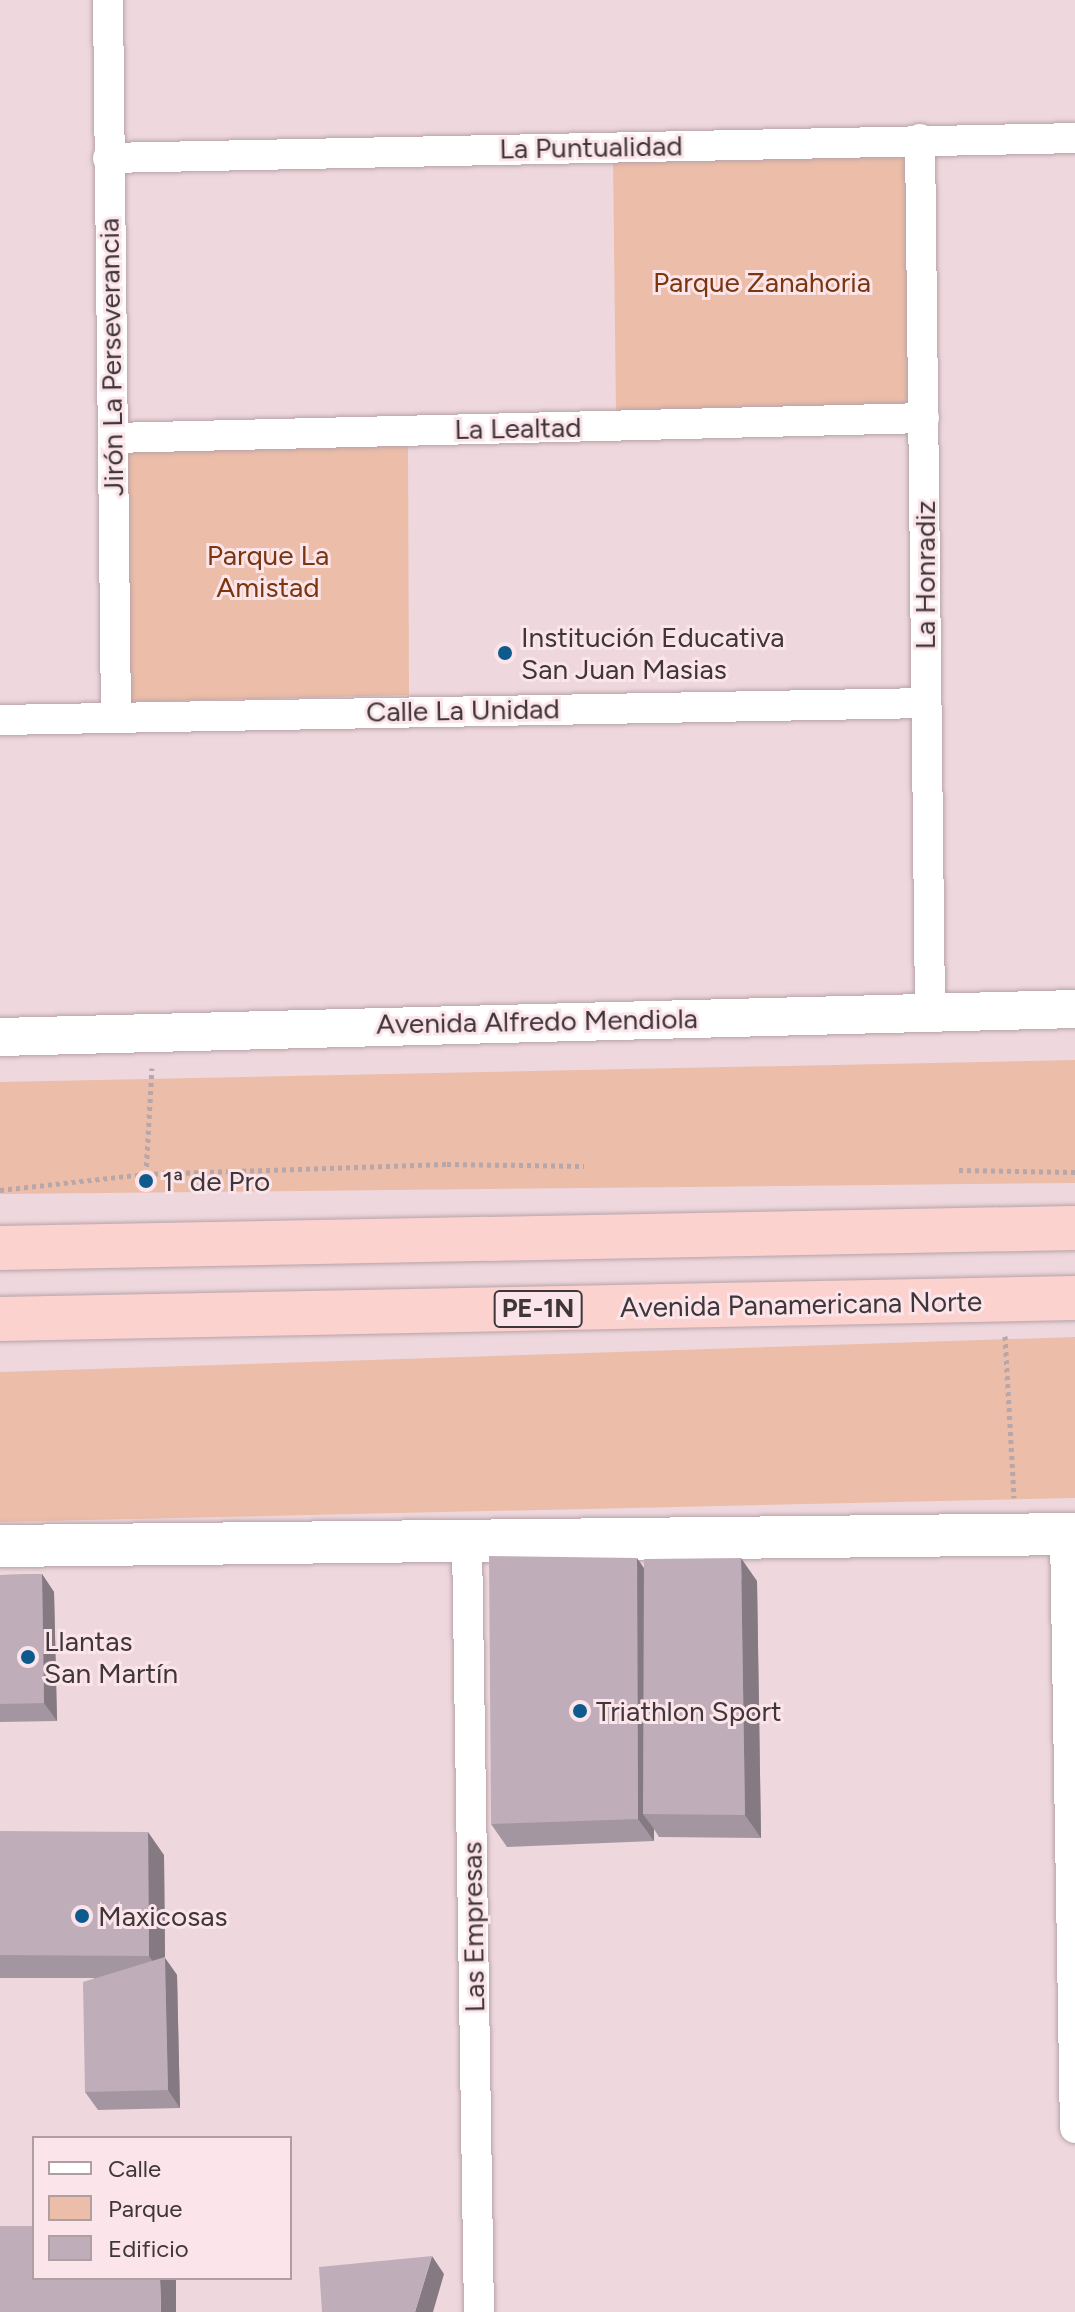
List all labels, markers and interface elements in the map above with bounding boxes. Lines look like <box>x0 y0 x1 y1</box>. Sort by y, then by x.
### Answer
street label: La Puntualidad <box>499 129 683 165</box>
street label: Jirón La Perseverancia <box>92 218 130 496</box>
park label: Parque Zanahoria <box>653 265 871 299</box>
street label: La Lealtad <box>454 410 582 446</box>
street label: La Honradiz <box>908 500 942 650</box>
park label: Parque La Amistad <box>207 538 329 604</box>
place label: Institución Educativa San Juan Masias <box>521 620 785 686</box>
marker: Institución Educativa San Juan Masias <box>496 644 514 662</box>
street label: Calle La Unidad <box>366 692 560 728</box>
street label: Avenida Alfredo Mendiola <box>376 1001 698 1041</box>
place label: 1ª de Pro <box>162 1164 270 1198</box>
marker: 1ª de Pro <box>137 1172 155 1190</box>
street label: Avenida Panamericana Norte <box>619 1284 983 1324</box>
road number: PE-1N <box>492 1287 584 1331</box>
place label: Llantas San Martín <box>44 1624 178 1690</box>
marker: Llantas San Martín <box>19 1648 37 1666</box>
place label: Triathlon Sport <box>596 1694 782 1728</box>
marker: Triathlon Sport <box>571 1702 589 1720</box>
street label: Las Empresas <box>455 1841 491 2013</box>
place label: Maxicosas <box>98 1899 228 1933</box>
marker: Maxicosas <box>73 1907 91 1925</box>
legend <box>32 2136 292 2280</box>
text: Calle <box>108 2154 161 2183</box>
text: Parque <box>108 2194 182 2223</box>
text: Edificio <box>108 2234 189 2263</box>

